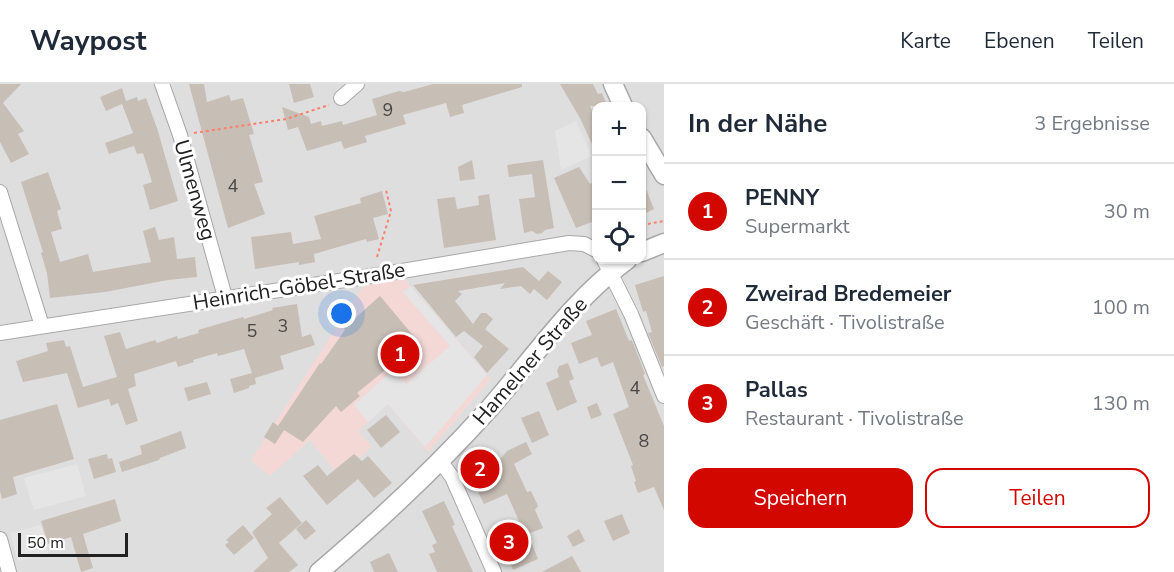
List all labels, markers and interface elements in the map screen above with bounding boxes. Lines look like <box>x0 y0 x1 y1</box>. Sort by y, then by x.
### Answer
text: Waypost <box>30 22 147 60</box>
text: Karte <box>900 27 951 55</box>
text: Ebenen <box>984 27 1055 55</box>
text: Teilen <box>1088 27 1144 55</box>
house number: 9 <box>383 98 393 122</box>
map controls <box>592 102 646 264</box>
button: + <box>592 102 646 156</box>
text: In der Nähe <box>688 106 827 141</box>
text: 3 Ergebnisse <box>1034 110 1150 137</box>
street label: Ulmenweg <box>167 136 223 244</box>
button: − <box>592 156 646 210</box>
house number: 4 <box>228 174 239 198</box>
text: PENNY <box>745 183 819 213</box>
text: 1 <box>702 198 714 225</box>
text: 30 m <box>1104 198 1150 225</box>
button: locate <box>592 210 646 264</box>
text: Supermarkt <box>745 213 850 240</box>
street label: Heinrich-Göbel-Straße <box>191 255 407 317</box>
text: Zweirad Bredemeier <box>745 279 951 309</box>
street label: Hamelner Straße <box>467 291 593 431</box>
text: 2 <box>702 294 714 321</box>
text: 100 m <box>1092 294 1150 321</box>
your location <box>327 299 356 328</box>
text: Geschäft · Tivolistraße <box>745 309 945 336</box>
house number: 3 <box>278 314 288 338</box>
house number: 5 <box>247 319 257 343</box>
pin: 1 <box>380 332 420 376</box>
text: Pallas <box>745 375 808 405</box>
house number: 4 <box>630 376 641 400</box>
text: 3 <box>702 390 714 417</box>
text: 130 m <box>1092 390 1150 417</box>
text: Restaurant · Tivolistraße <box>745 405 964 432</box>
house number: 8 <box>639 429 649 453</box>
pin: 2 <box>460 446 500 492</box>
button: Speichern <box>688 468 913 528</box>
button: Teilen <box>925 468 1150 528</box>
pin: 3 <box>490 520 528 564</box>
scale bar <box>18 530 128 558</box>
text: 50 m <box>27 532 64 554</box>

